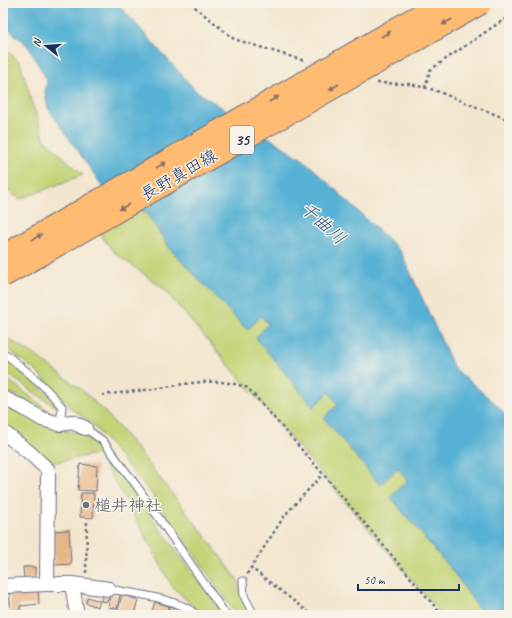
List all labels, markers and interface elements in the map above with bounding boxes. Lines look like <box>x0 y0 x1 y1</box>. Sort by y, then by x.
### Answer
one-way arrow <box>441 19 453 26</box>
north arrow <box>26 26 66 66</box>
one-way arrow <box>380 31 392 38</box>
text: N <box>29 36 45 48</box>
one-way arrow <box>328 83 340 90</box>
one-way arrow <box>268 96 280 103</box>
road number: 35 <box>230 126 254 154</box>
street label: 長野真田線 <box>137 145 221 205</box>
one-way arrow <box>155 161 167 168</box>
water label: 千曲川 <box>296 197 350 249</box>
one-way arrow <box>118 204 130 211</box>
one-way arrow <box>31 233 43 240</box>
place label: 槌井神社 <box>94 495 162 516</box>
marker: 槌井神社 <box>81 500 91 510</box>
scale bar <box>358 566 459 592</box>
text: 50 m <box>364 572 386 588</box>

